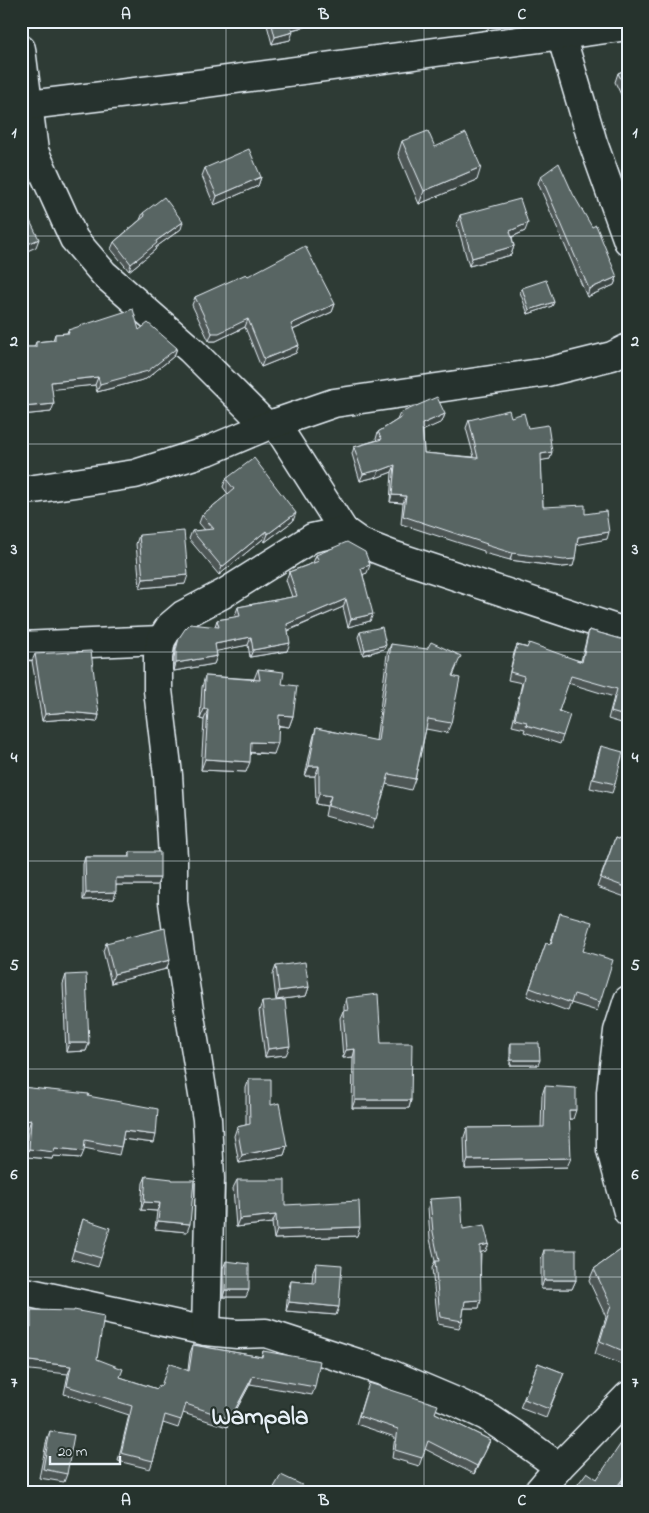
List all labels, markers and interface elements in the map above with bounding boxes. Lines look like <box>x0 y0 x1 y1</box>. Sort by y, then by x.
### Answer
text: A <box>121 3 131 27</box>
text: B <box>318 3 330 27</box>
text: C <box>518 3 527 27</box>
text: 1 <box>11 121 17 145</box>
text: 1 <box>632 121 638 145</box>
text: 2 <box>9 330 18 354</box>
text: 2 <box>630 330 639 354</box>
text: 3 <box>10 538 18 562</box>
text: 3 <box>631 538 639 562</box>
text: 4 <box>10 746 18 770</box>
text: 4 <box>631 746 639 770</box>
text: 5 <box>9 954 19 978</box>
text: 5 <box>630 954 640 978</box>
text: 6 <box>9 1163 18 1187</box>
text: 6 <box>630 1163 639 1187</box>
text: 7 <box>11 1371 18 1395</box>
text: 7 <box>632 1371 639 1395</box>
district label: Wampala <box>211 1400 309 1436</box>
scale bar <box>50 1433 120 1465</box>
text: 20 m <box>58 1441 88 1463</box>
text: A <box>121 1489 131 1513</box>
text: B <box>318 1489 330 1513</box>
text: C <box>518 1489 527 1513</box>

